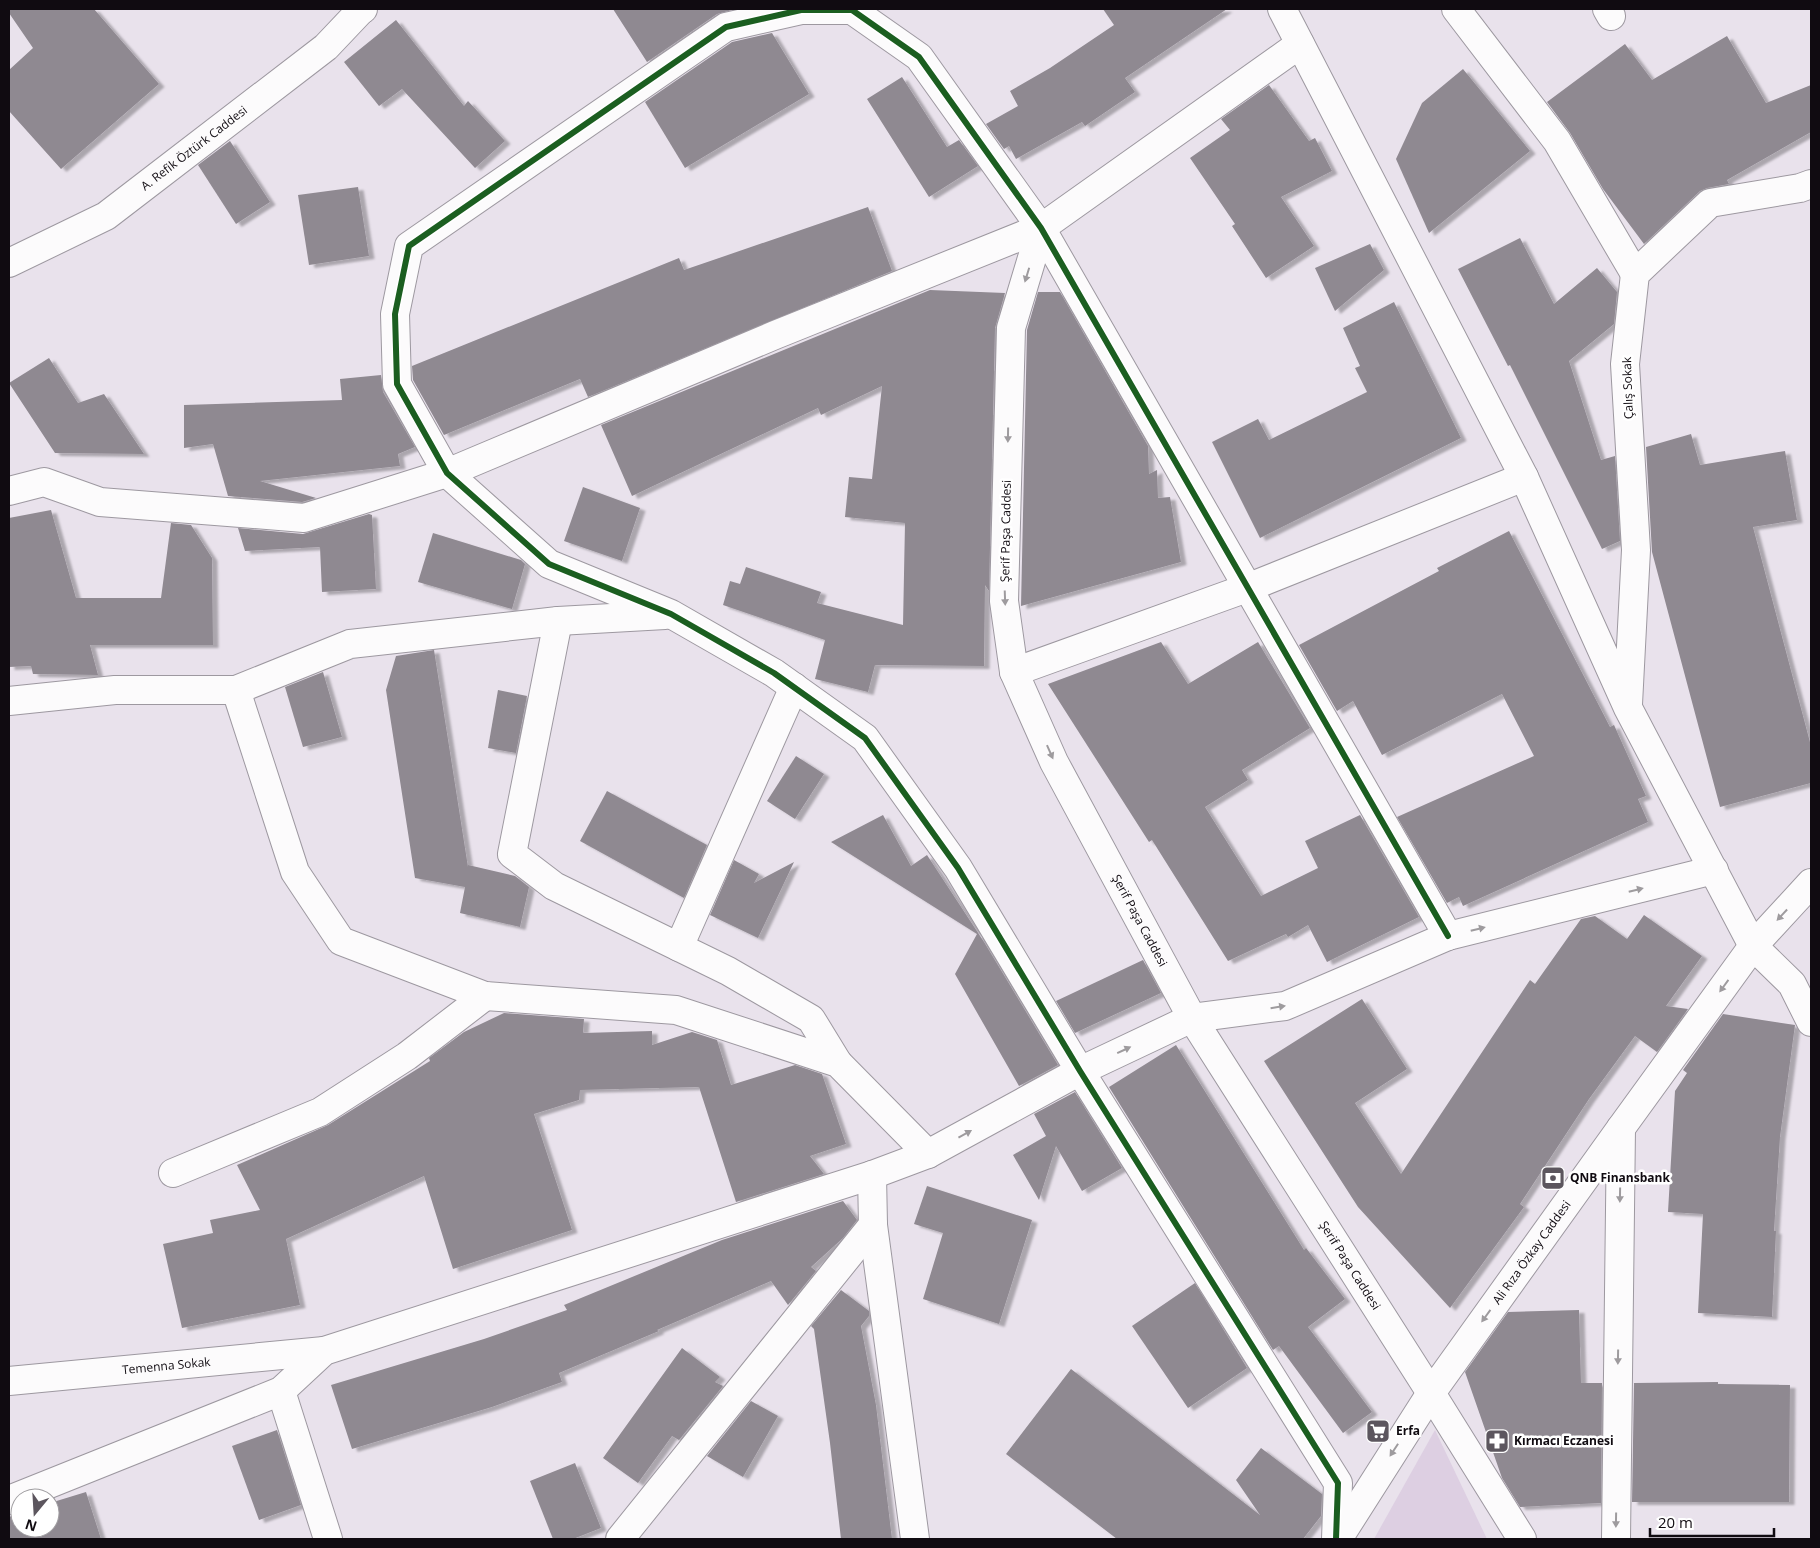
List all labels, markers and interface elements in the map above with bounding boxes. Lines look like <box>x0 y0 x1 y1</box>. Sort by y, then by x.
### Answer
street label: A. Refik Öztürk Caddesi <box>137 102 251 194</box>
one-way arrow <box>1022 268 1030 283</box>
street label: Çalış Sokak <box>1618 356 1637 419</box>
one-way arrow <box>1004 428 1012 444</box>
street label: Şerif Paşa Caddesi <box>996 480 1015 582</box>
one-way arrow <box>1001 590 1009 606</box>
one-way arrow <box>1046 745 1054 759</box>
street label: Şerif Paşa Caddesi <box>1108 871 1172 970</box>
one-way arrow <box>1628 886 1643 894</box>
one-way arrow <box>1776 908 1788 920</box>
one-way arrow <box>1471 925 1486 933</box>
one-way arrow <box>1719 979 1729 993</box>
one-way arrow <box>1271 1002 1287 1010</box>
one-way arrow <box>1117 1046 1131 1054</box>
one-way arrow <box>957 1130 972 1138</box>
bank icon: QNB Finansbank <box>1540 1165 1566 1191</box>
place label: QNB Finansbank <box>1570 1169 1670 1186</box>
one-way arrow <box>1616 1187 1624 1203</box>
street label: Ali Rıza Özkay Caddesi <box>1488 1197 1574 1308</box>
street label: Şerif Paşa Caddesi <box>1316 1218 1385 1313</box>
one-way arrow <box>1481 1309 1491 1323</box>
one-way arrow <box>1614 1349 1622 1365</box>
street label: Temenna Sokak <box>121 1353 212 1378</box>
supermarket icon: Erfa <box>1365 1418 1391 1444</box>
place label: Erfa <box>1396 1422 1420 1439</box>
pharmacy icon: Kırmacı Eczanesi <box>1484 1428 1510 1454</box>
place label: Kırmacı Eczanesi <box>1514 1432 1614 1449</box>
one-way arrow <box>1390 1444 1399 1457</box>
north arrow <box>10 1488 60 1538</box>
scale bar <box>1650 1506 1774 1538</box>
one-way arrow <box>1612 1512 1620 1528</box>
text: 20 m <box>1658 1512 1693 1532</box>
text: N <box>22 1515 39 1537</box>

